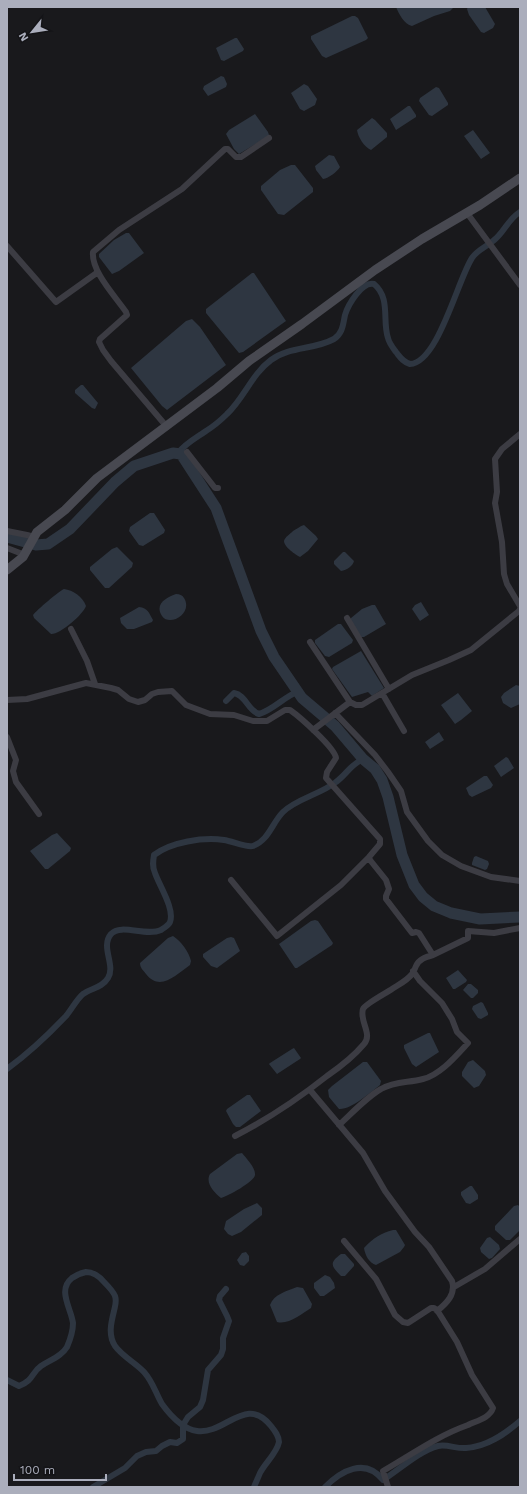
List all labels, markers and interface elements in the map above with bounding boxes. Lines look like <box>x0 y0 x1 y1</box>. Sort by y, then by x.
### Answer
north arrow <box>12 12 52 52</box>
text: N <box>16 30 31 44</box>
scale bar <box>14 1456 106 1482</box>
text: 100 m <box>20 1463 55 1477</box>

